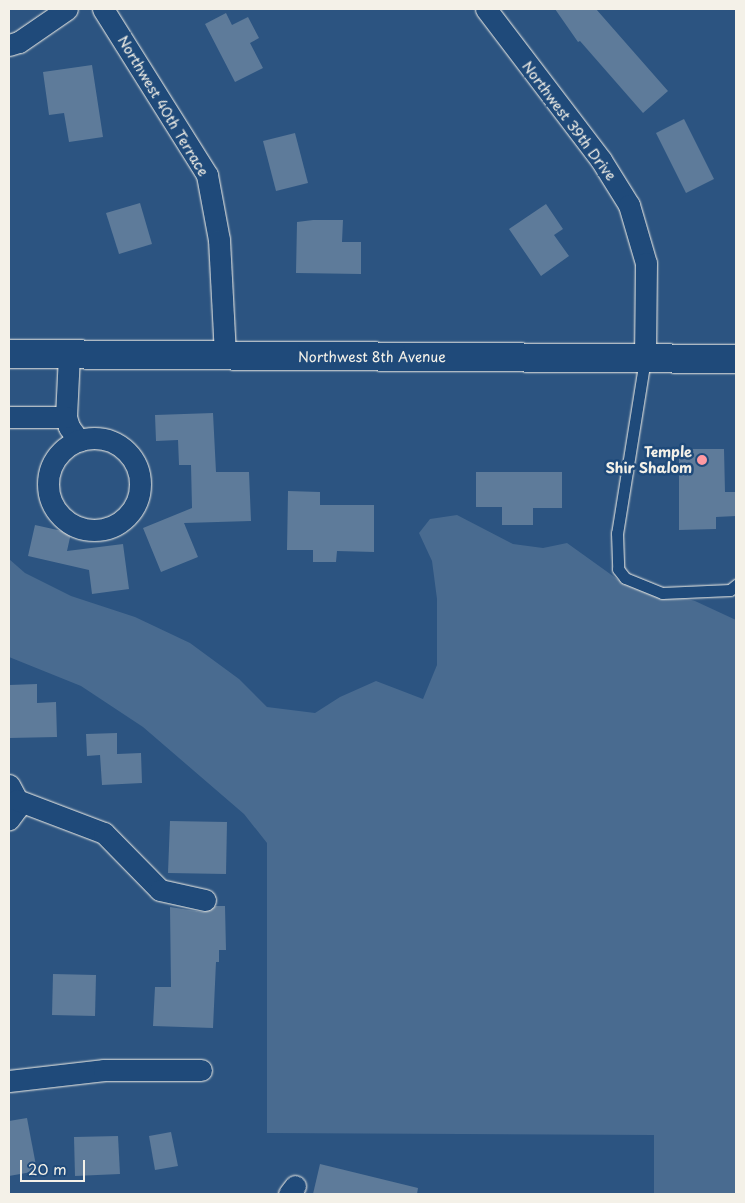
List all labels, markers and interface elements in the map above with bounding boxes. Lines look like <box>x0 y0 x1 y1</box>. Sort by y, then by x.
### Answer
street label: Northwest 40th Terrace <box>114 32 212 180</box>
street label: Northwest 39th Drive <box>519 58 619 184</box>
street label: Northwest 8th Avenue <box>297 349 447 365</box>
place label: Temple Shir Shalom <box>605 444 692 477</box>
marker: Temple Shir Shalom <box>696 454 708 466</box>
scale bar <box>22 1150 88 1182</box>
text: 20 m <box>28 1157 67 1180</box>

